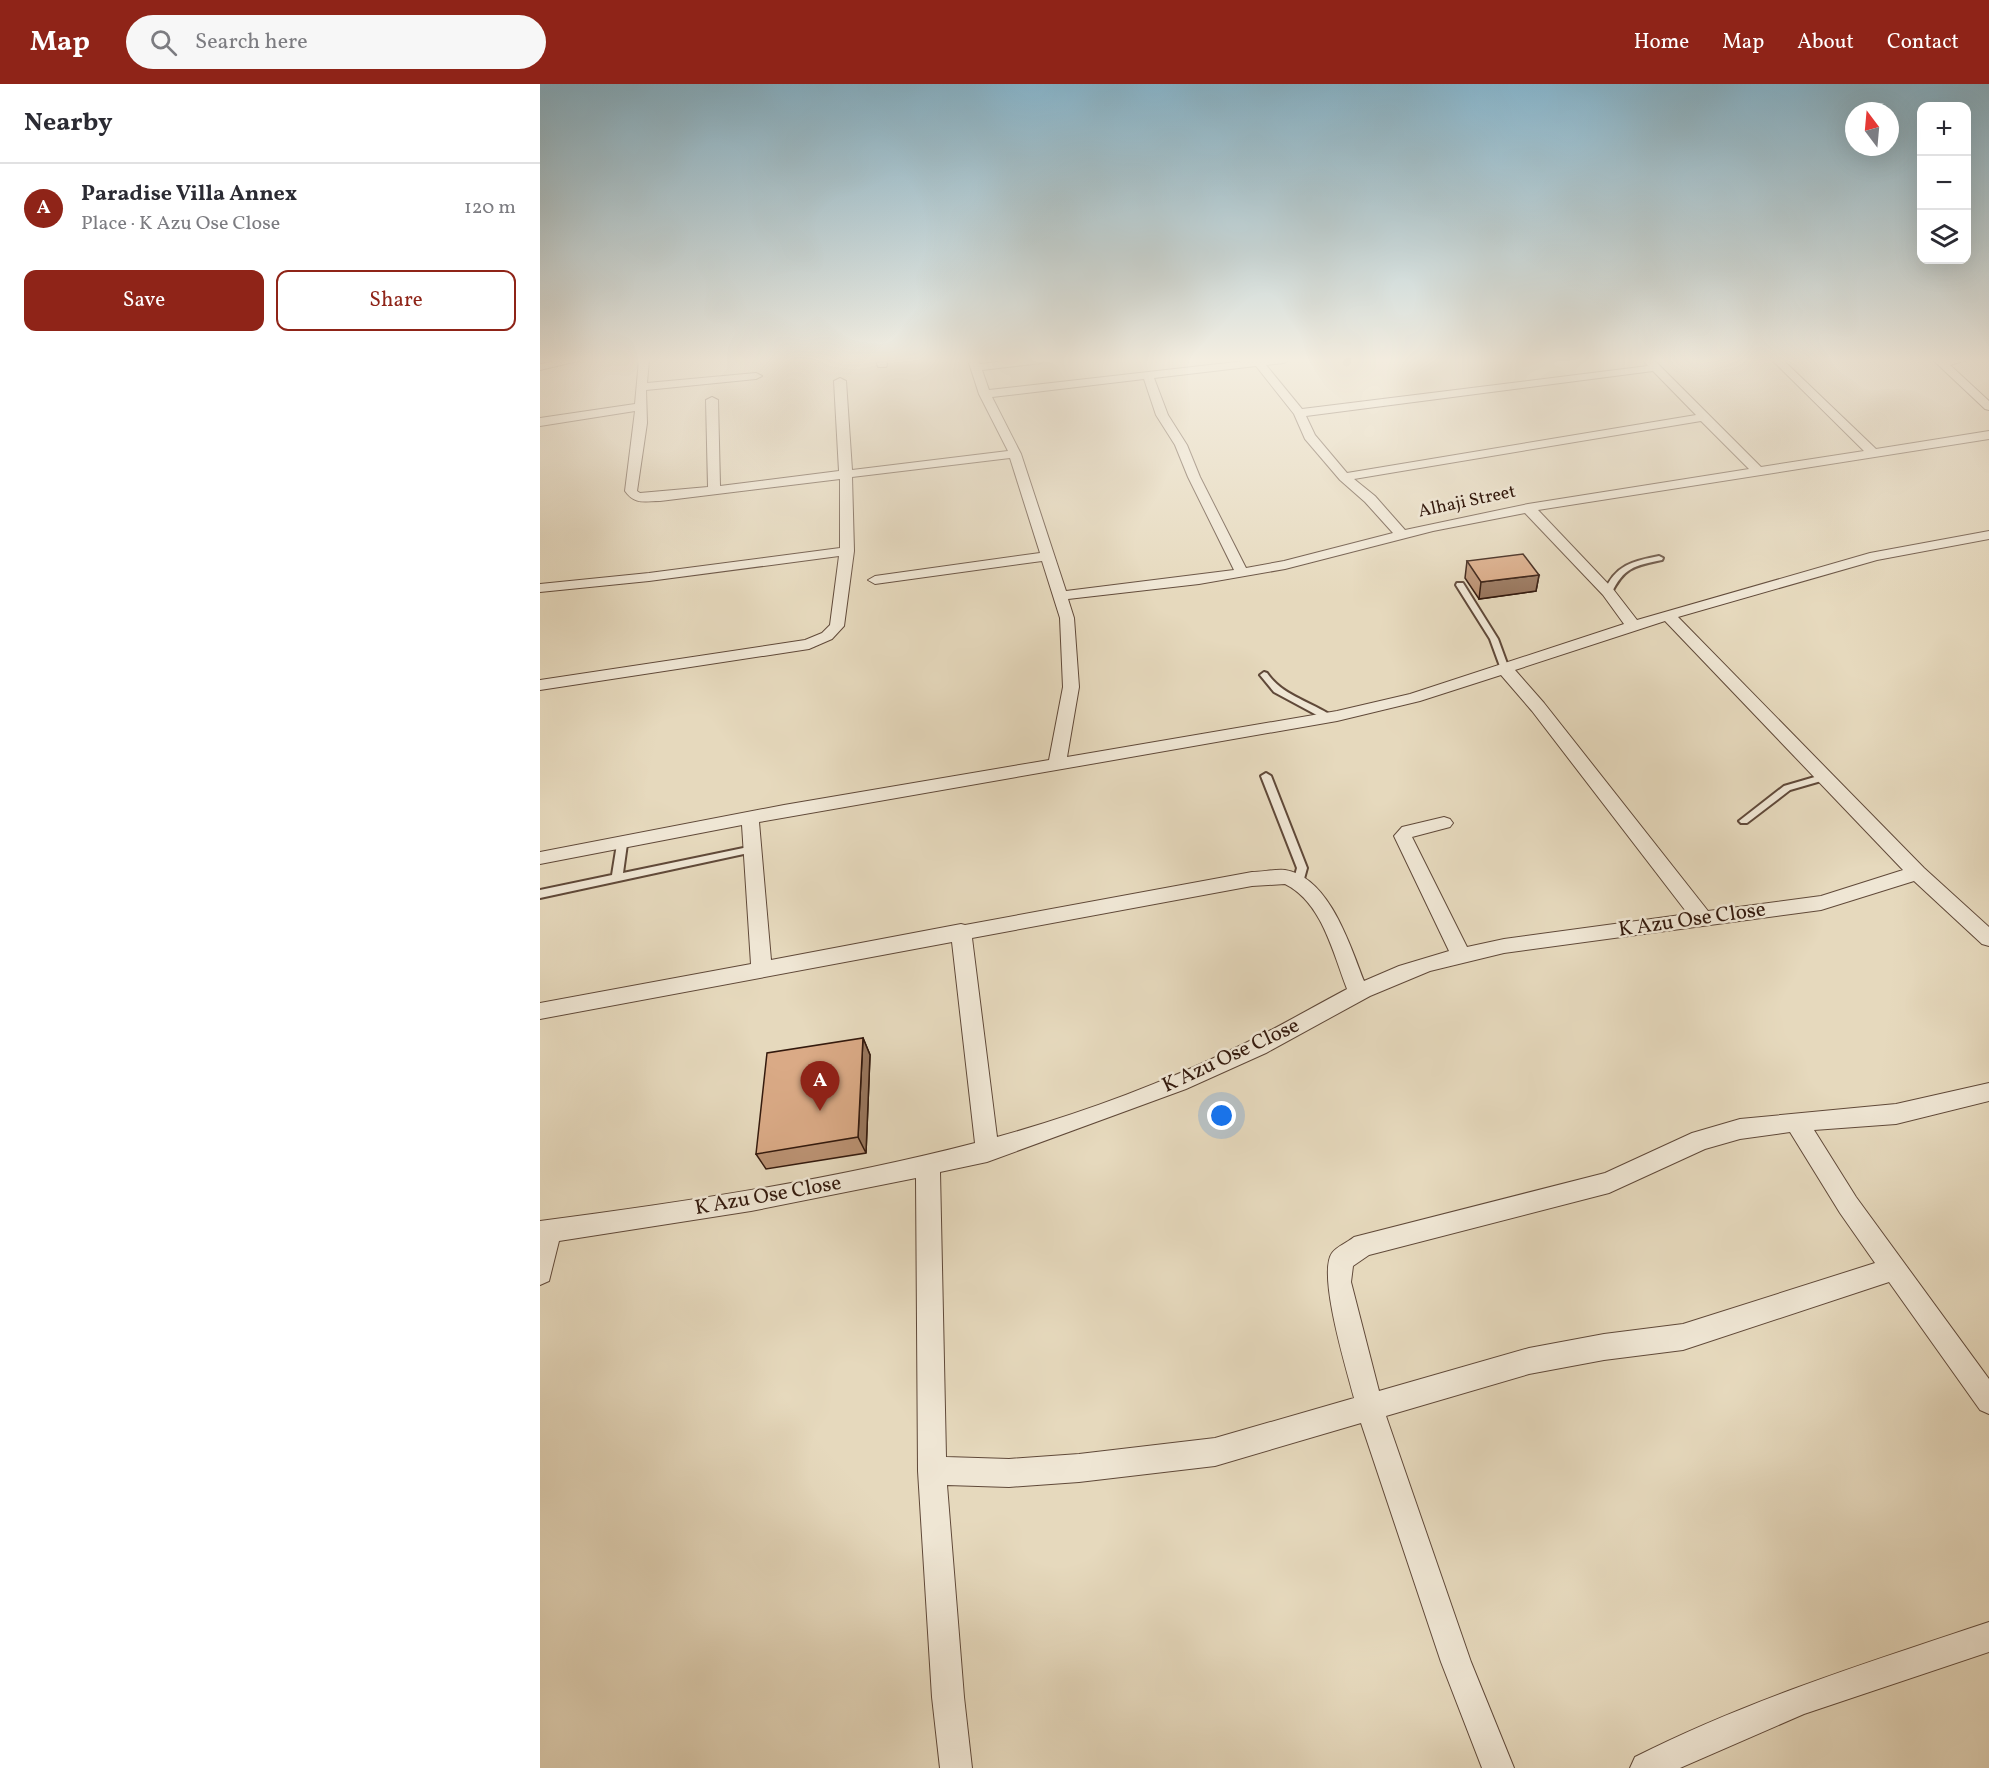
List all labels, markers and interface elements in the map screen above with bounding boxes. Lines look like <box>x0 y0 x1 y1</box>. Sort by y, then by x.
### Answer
search box <box>126 15 546 69</box>
text: Map <box>30 23 90 62</box>
icon: search <box>147 26 180 59</box>
text: Search here <box>195 27 308 58</box>
text: Home <box>1634 28 1689 57</box>
text: Map <box>1722 28 1764 57</box>
text: About <box>1797 28 1854 57</box>
text: Contact <box>1887 28 1959 57</box>
north arrow <box>1845 102 1899 156</box>
map controls <box>1917 102 1971 264</box>
button: + <box>1917 102 1971 156</box>
text: Nearby <box>24 105 113 141</box>
button: − <box>1917 156 1971 210</box>
text: Paradise Villa Annex <box>81 179 297 210</box>
text: A <box>36 194 51 222</box>
text: 120 m <box>464 194 516 222</box>
text: Place · K Azu Ose Close <box>81 210 280 238</box>
button: layers <box>1917 210 1971 264</box>
button: Save <box>24 270 264 331</box>
button: Share <box>276 270 516 331</box>
street label: Alhaji Street <box>1416 479 1518 525</box>
street label: K Azu Ose Close <box>1617 895 1768 945</box>
street label: K Azu Ose Close <box>1158 1011 1304 1100</box>
pin: A <box>800 1062 840 1111</box>
your location <box>1207 1101 1236 1130</box>
street label: K Azu Ose Close <box>692 1169 844 1223</box>

